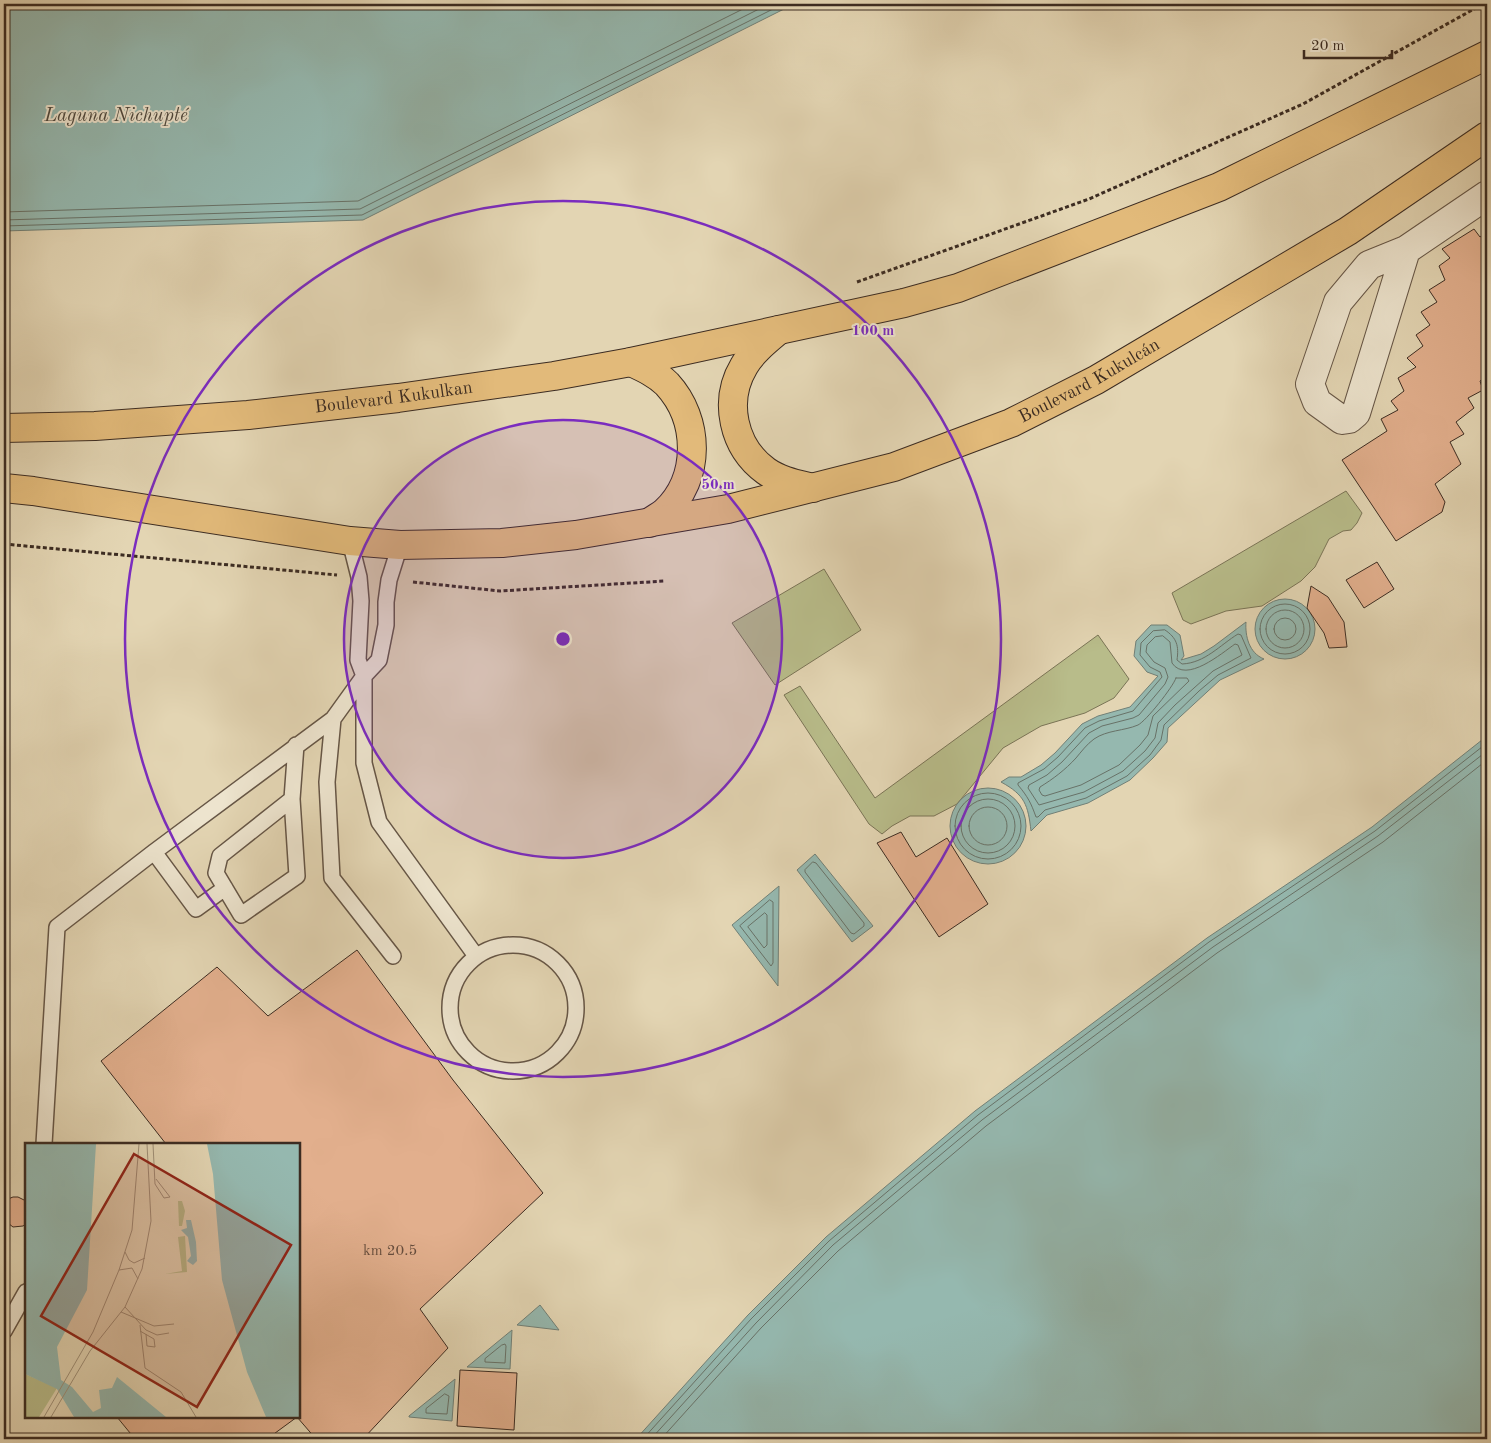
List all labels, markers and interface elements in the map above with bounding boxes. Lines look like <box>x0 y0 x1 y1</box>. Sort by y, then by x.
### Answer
scale bar <box>1304 28 1391 60</box>
text: 20 m <box>1311 39 1345 54</box>
water label: Laguna Nichupté <box>43 107 190 126</box>
text: 100 m <box>852 324 894 339</box>
street label: Boulevard Kukulcán <box>1016 335 1163 426</box>
street label: Boulevard Kukulkan <box>314 379 474 416</box>
text: 50 m <box>701 478 735 493</box>
centre of rings <box>554 630 572 648</box>
inset map <box>25 1143 300 1418</box>
house number: km 20.5 <box>363 1244 417 1259</box>

